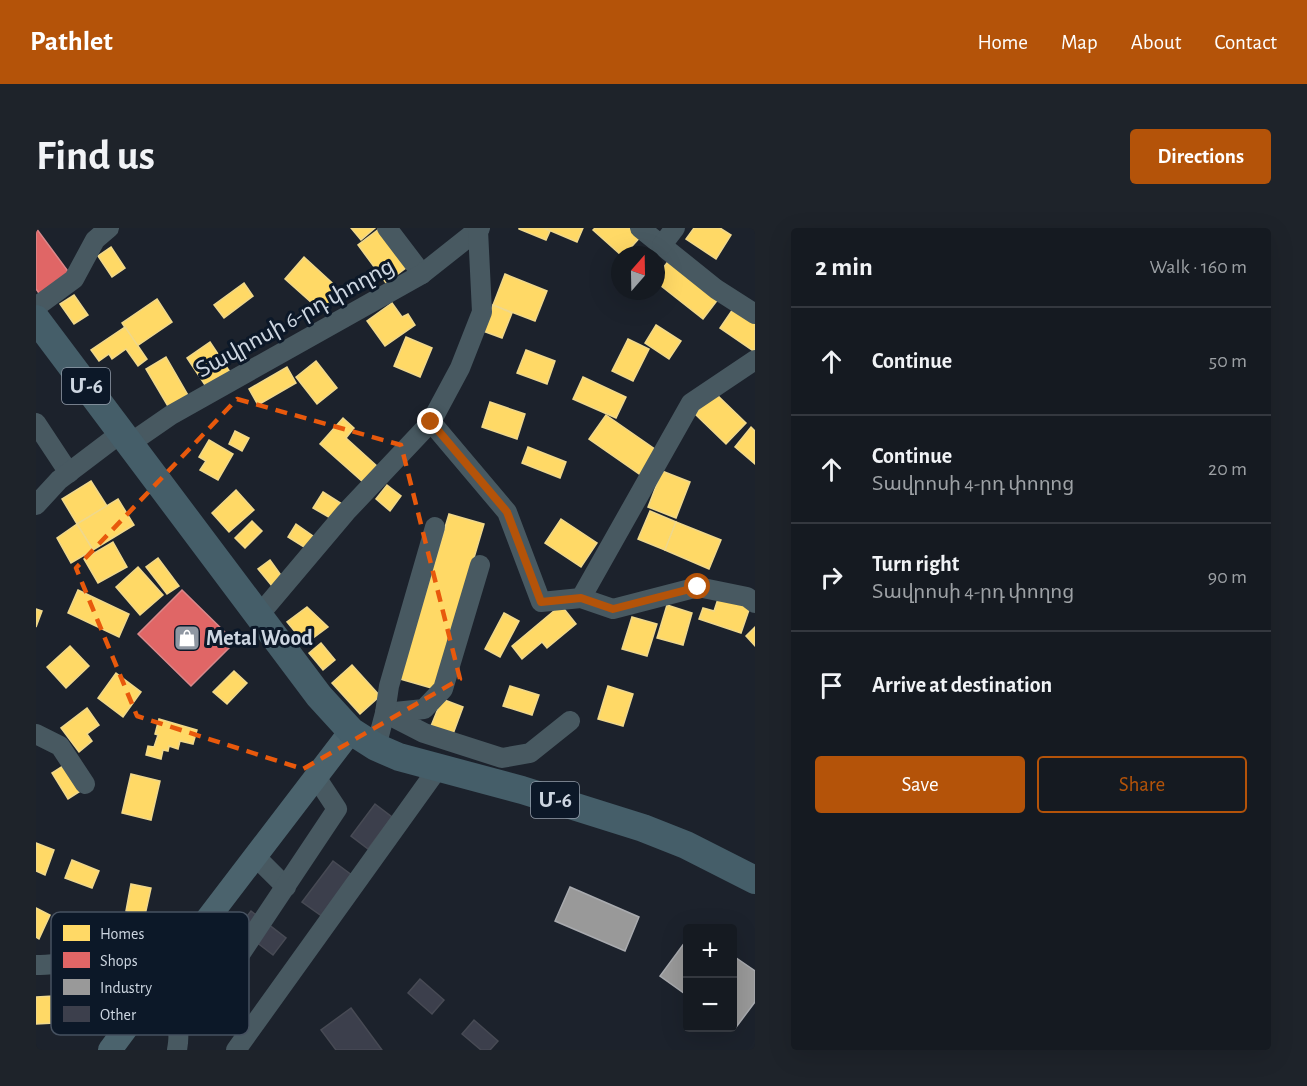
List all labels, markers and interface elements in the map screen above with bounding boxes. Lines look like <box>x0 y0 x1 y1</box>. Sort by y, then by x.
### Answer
text: Pathlet <box>30 28 113 56</box>
text: Home <box>977 32 1028 53</box>
text: Map <box>1061 32 1098 53</box>
text: About <box>1131 32 1181 53</box>
text: Contact <box>1214 32 1277 53</box>
button: Directions <box>1130 129 1271 184</box>
text: Find us <box>36 135 155 177</box>
north arrow <box>611 246 665 300</box>
text: 2 min <box>815 254 873 280</box>
street label: Տավրոսի 6-րդ փողոց <box>193 255 398 382</box>
text: Walk · 160 m <box>1150 257 1247 277</box>
icon: ahead <box>815 345 848 378</box>
text: Continue <box>872 350 952 372</box>
text: 50 m <box>1209 351 1247 371</box>
road number: Մ-6 <box>62 368 110 404</box>
route end <box>417 408 443 434</box>
text: Continue <box>872 445 952 467</box>
icon: ahead <box>815 453 848 486</box>
text: 20 m <box>1208 459 1247 479</box>
text: Տավրոսի 4-րդ փողոց <box>872 474 1074 494</box>
text: Turn right <box>872 553 959 575</box>
icon: right <box>815 561 848 594</box>
text: 90 m <box>1208 567 1247 587</box>
route start <box>684 573 710 599</box>
text: Տավրոսի 4-րդ փողոց <box>872 582 1074 602</box>
shop icon: Metal Wood <box>172 623 202 653</box>
place label: Metal Wood <box>206 627 313 649</box>
icon: arrive <box>815 669 848 702</box>
text: Arrive at destination <box>872 674 1052 696</box>
button: Save <box>815 756 1025 813</box>
button: Share <box>1037 756 1247 813</box>
road number: Մ-6 <box>531 782 579 818</box>
legend <box>51 912 249 1035</box>
map controls <box>683 924 737 1032</box>
button: + <box>683 924 737 978</box>
text: Homes <box>100 926 144 942</box>
text: Shops <box>100 953 138 969</box>
button: − <box>683 978 737 1032</box>
text: Industry <box>100 980 152 997</box>
text: Other <box>100 1007 137 1023</box>

